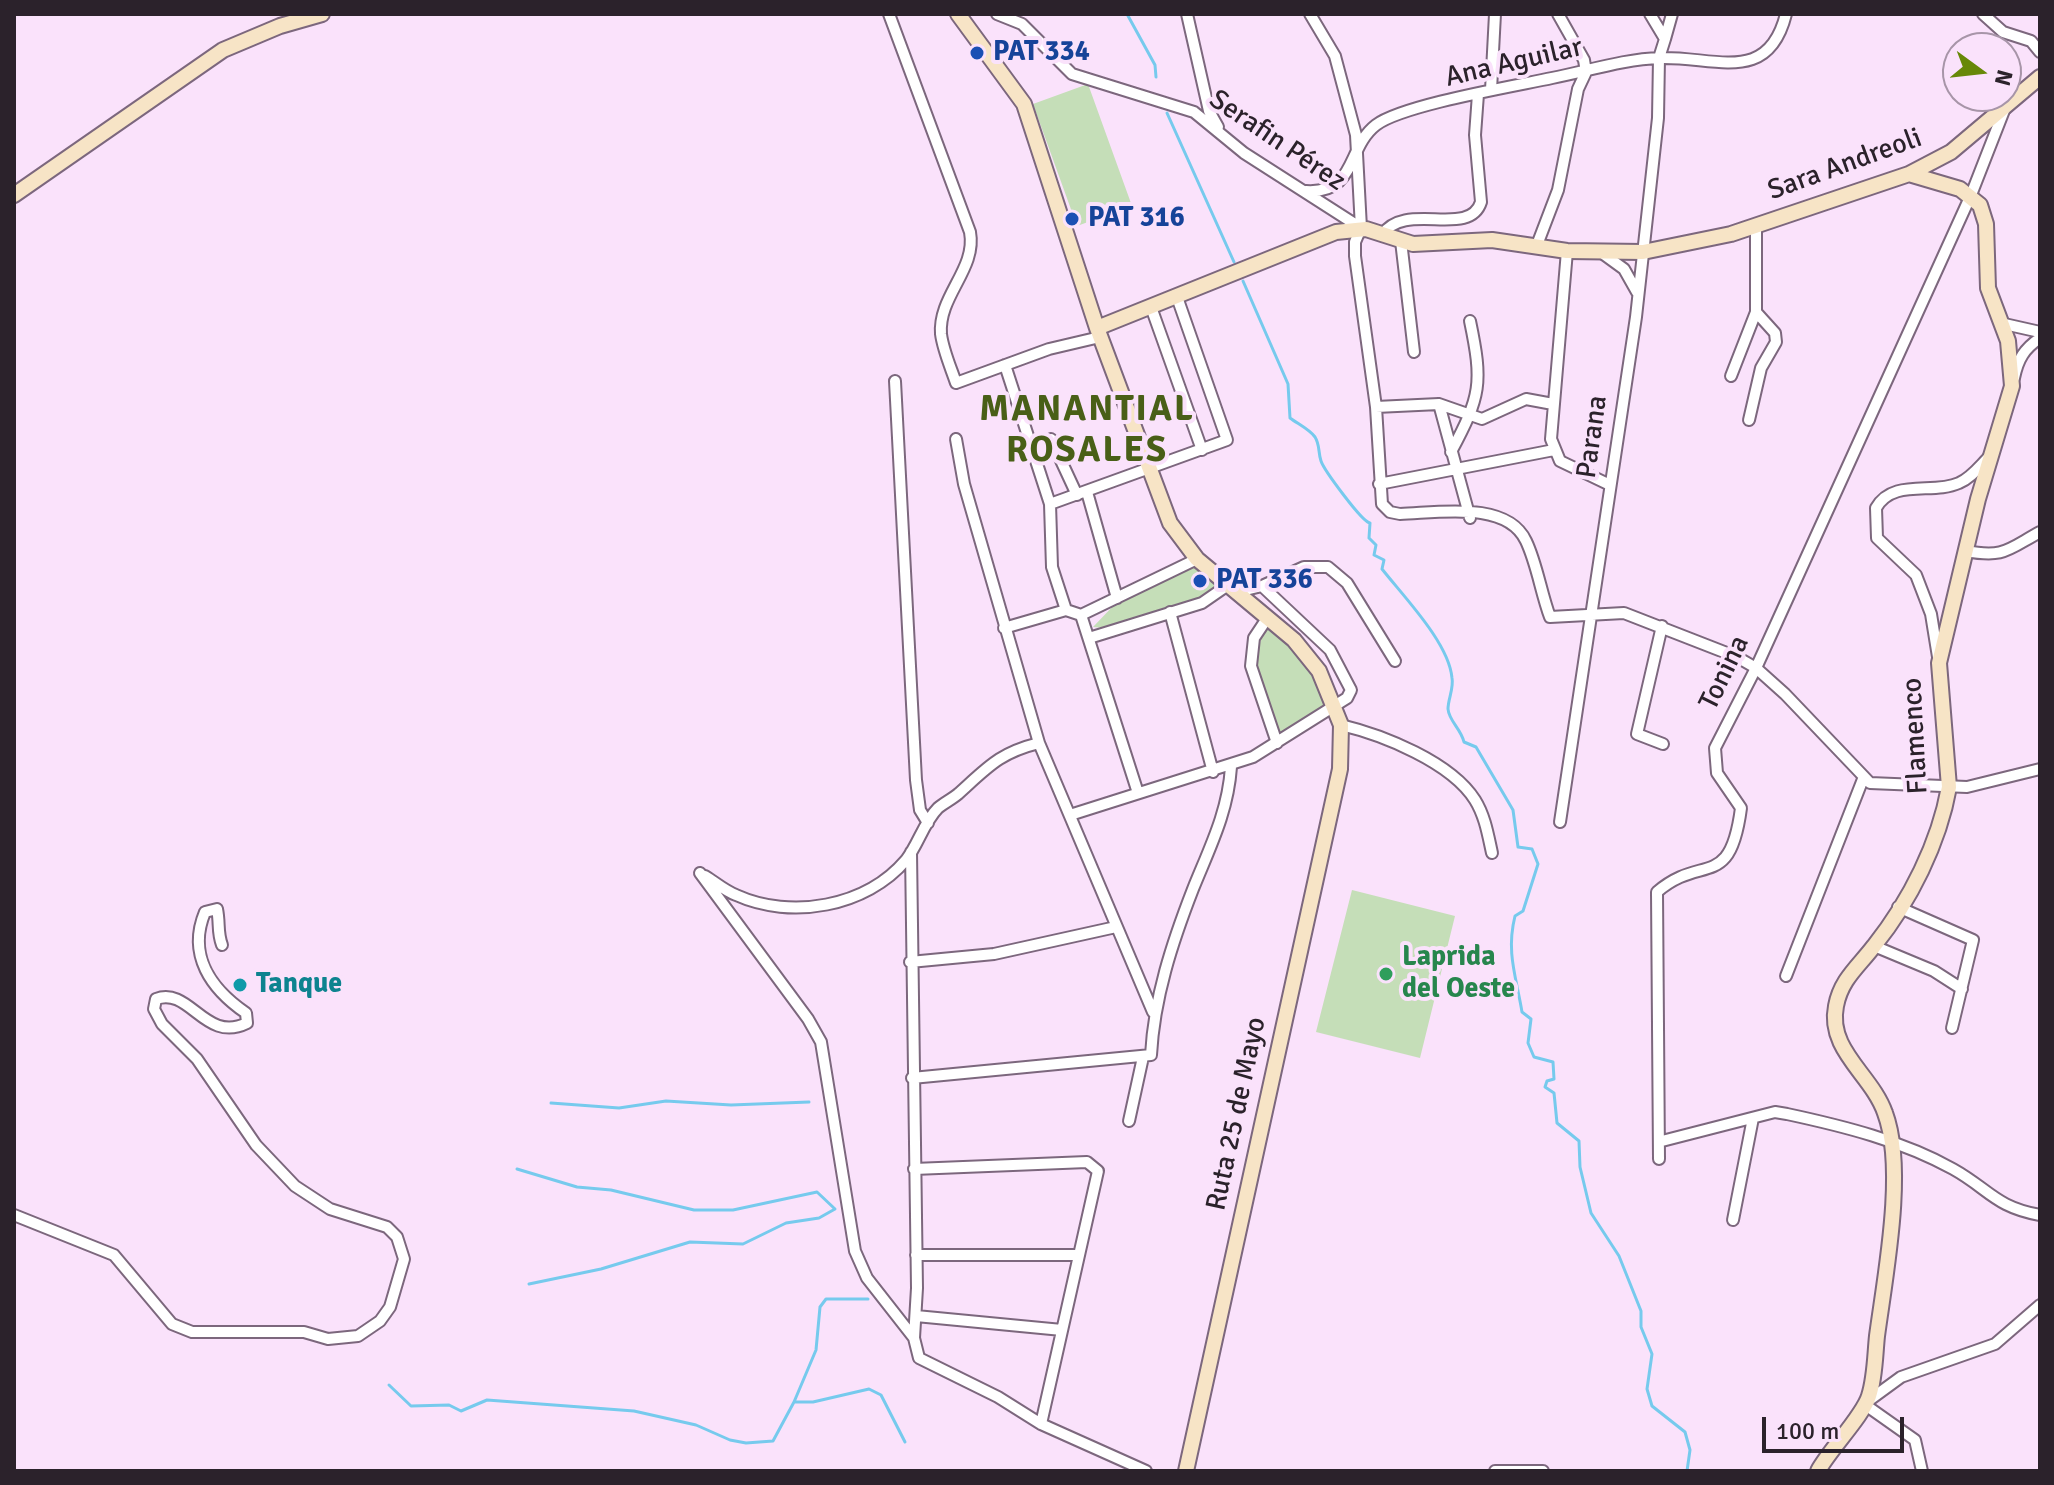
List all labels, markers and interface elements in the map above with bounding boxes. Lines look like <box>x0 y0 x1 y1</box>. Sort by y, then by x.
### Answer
street label: Ana Aguilar <box>1442 31 1586 95</box>
north arrow <box>1942 32 2022 112</box>
place label: PAT 334 <box>993 36 1090 70</box>
marker: PAT 334 <box>968 44 986 62</box>
text: N <box>1989 67 2019 89</box>
street label: Serafin Pérez <box>1203 83 1351 199</box>
street label: Sara Andreoli <box>1763 122 1927 208</box>
place label: PAT 316 <box>1088 202 1185 236</box>
marker: PAT 316 <box>1063 210 1081 228</box>
district label: MANANTIAL ROSALES <box>979 389 1195 474</box>
street label: Parana <box>1571 393 1615 481</box>
place label: PAT 336 <box>1216 564 1313 598</box>
marker: PAT 336 <box>1191 572 1209 590</box>
street label: Tonina <box>1693 630 1757 716</box>
street label: Flamenco <box>1896 677 1936 795</box>
place label: Laprida del Oeste <box>1402 941 1515 1007</box>
marker: Laprida del Oeste <box>1377 965 1395 983</box>
place label: Tanque <box>256 968 342 1002</box>
marker: Tanque <box>231 976 249 994</box>
street label: Ruta 25 de Mayo <box>1200 1014 1274 1214</box>
scale bar <box>1766 1401 1908 1451</box>
text: 100 m <box>1776 1416 1839 1446</box>

